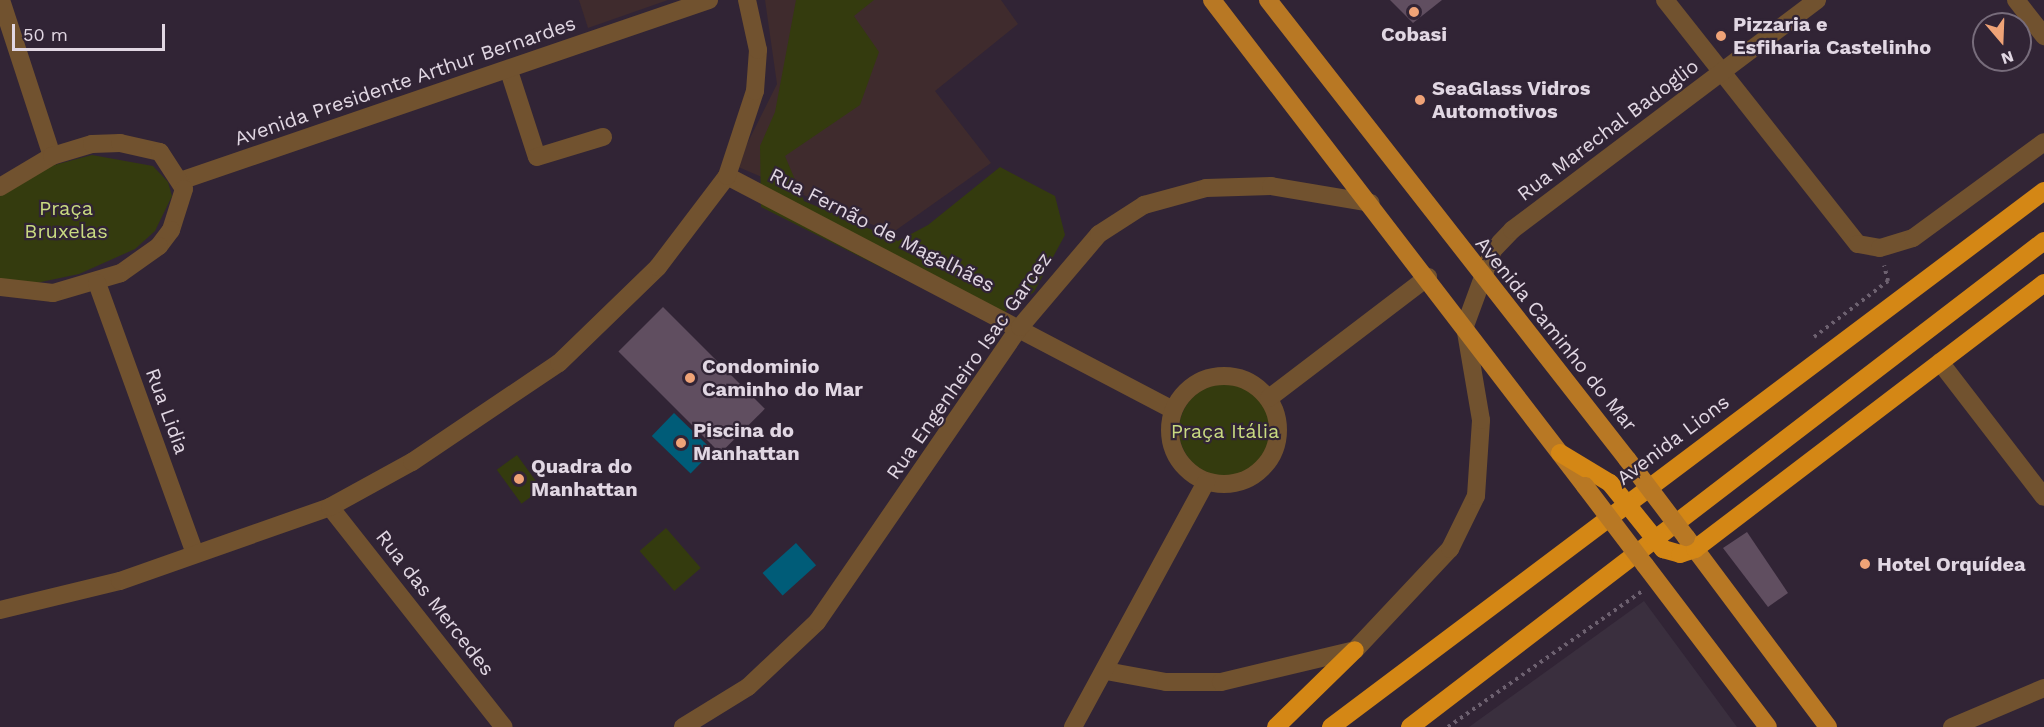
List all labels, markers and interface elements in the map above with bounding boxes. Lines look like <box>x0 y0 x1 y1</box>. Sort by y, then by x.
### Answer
marker: Cobasi <box>1407 5 1421 19</box>
street label: Avenida Presidente Arthur Bernardes <box>230 11 580 151</box>
scale bar <box>15 12 168 50</box>
north arrow <box>1972 12 2032 72</box>
place label: Pizzaria e Esfiharia Castelinho <box>1733 13 1931 60</box>
place label: Cobasi <box>1381 22 1447 46</box>
text: 50 m <box>23 24 68 45</box>
marker: Pizzaria e Esfiharia Castelinho <box>1714 29 1728 43</box>
text: N <box>1999 47 2016 69</box>
street label: Rua Marechal Badoglio <box>1512 54 1704 206</box>
place label: SeaGlass Vidros Automotivos <box>1432 77 1591 124</box>
marker: SeaGlass Vidros Automotivos <box>1413 93 1427 107</box>
street label: Rua Fernão de Magalhães <box>765 163 999 297</box>
park label: Praça Bruxelas <box>24 196 108 243</box>
street label: Avenida Caminho do Mar <box>1470 232 1642 436</box>
street label: Rua Engenheiro Isac Garcez <box>881 248 1057 484</box>
place label: Condominio Caminho do Mar <box>702 354 863 401</box>
street label: Rua Lidia <box>140 365 194 457</box>
marker: Condominio Caminho do Mar <box>683 371 697 385</box>
street label: Avenida Lions <box>1612 390 1734 490</box>
place label: Piscina do Manhattan <box>693 419 800 466</box>
park label: Praça Itália <box>1170 419 1280 443</box>
marker: Piscina do Manhattan <box>674 436 688 450</box>
place label: Quadra do Manhattan <box>531 455 638 502</box>
marker: Quadra do Manhattan <box>512 472 526 486</box>
street label: Rua das Mercedes <box>371 525 499 681</box>
place label: Hotel Orquídea <box>1877 552 2026 576</box>
marker: Hotel Orquídea <box>1858 557 1872 571</box>

